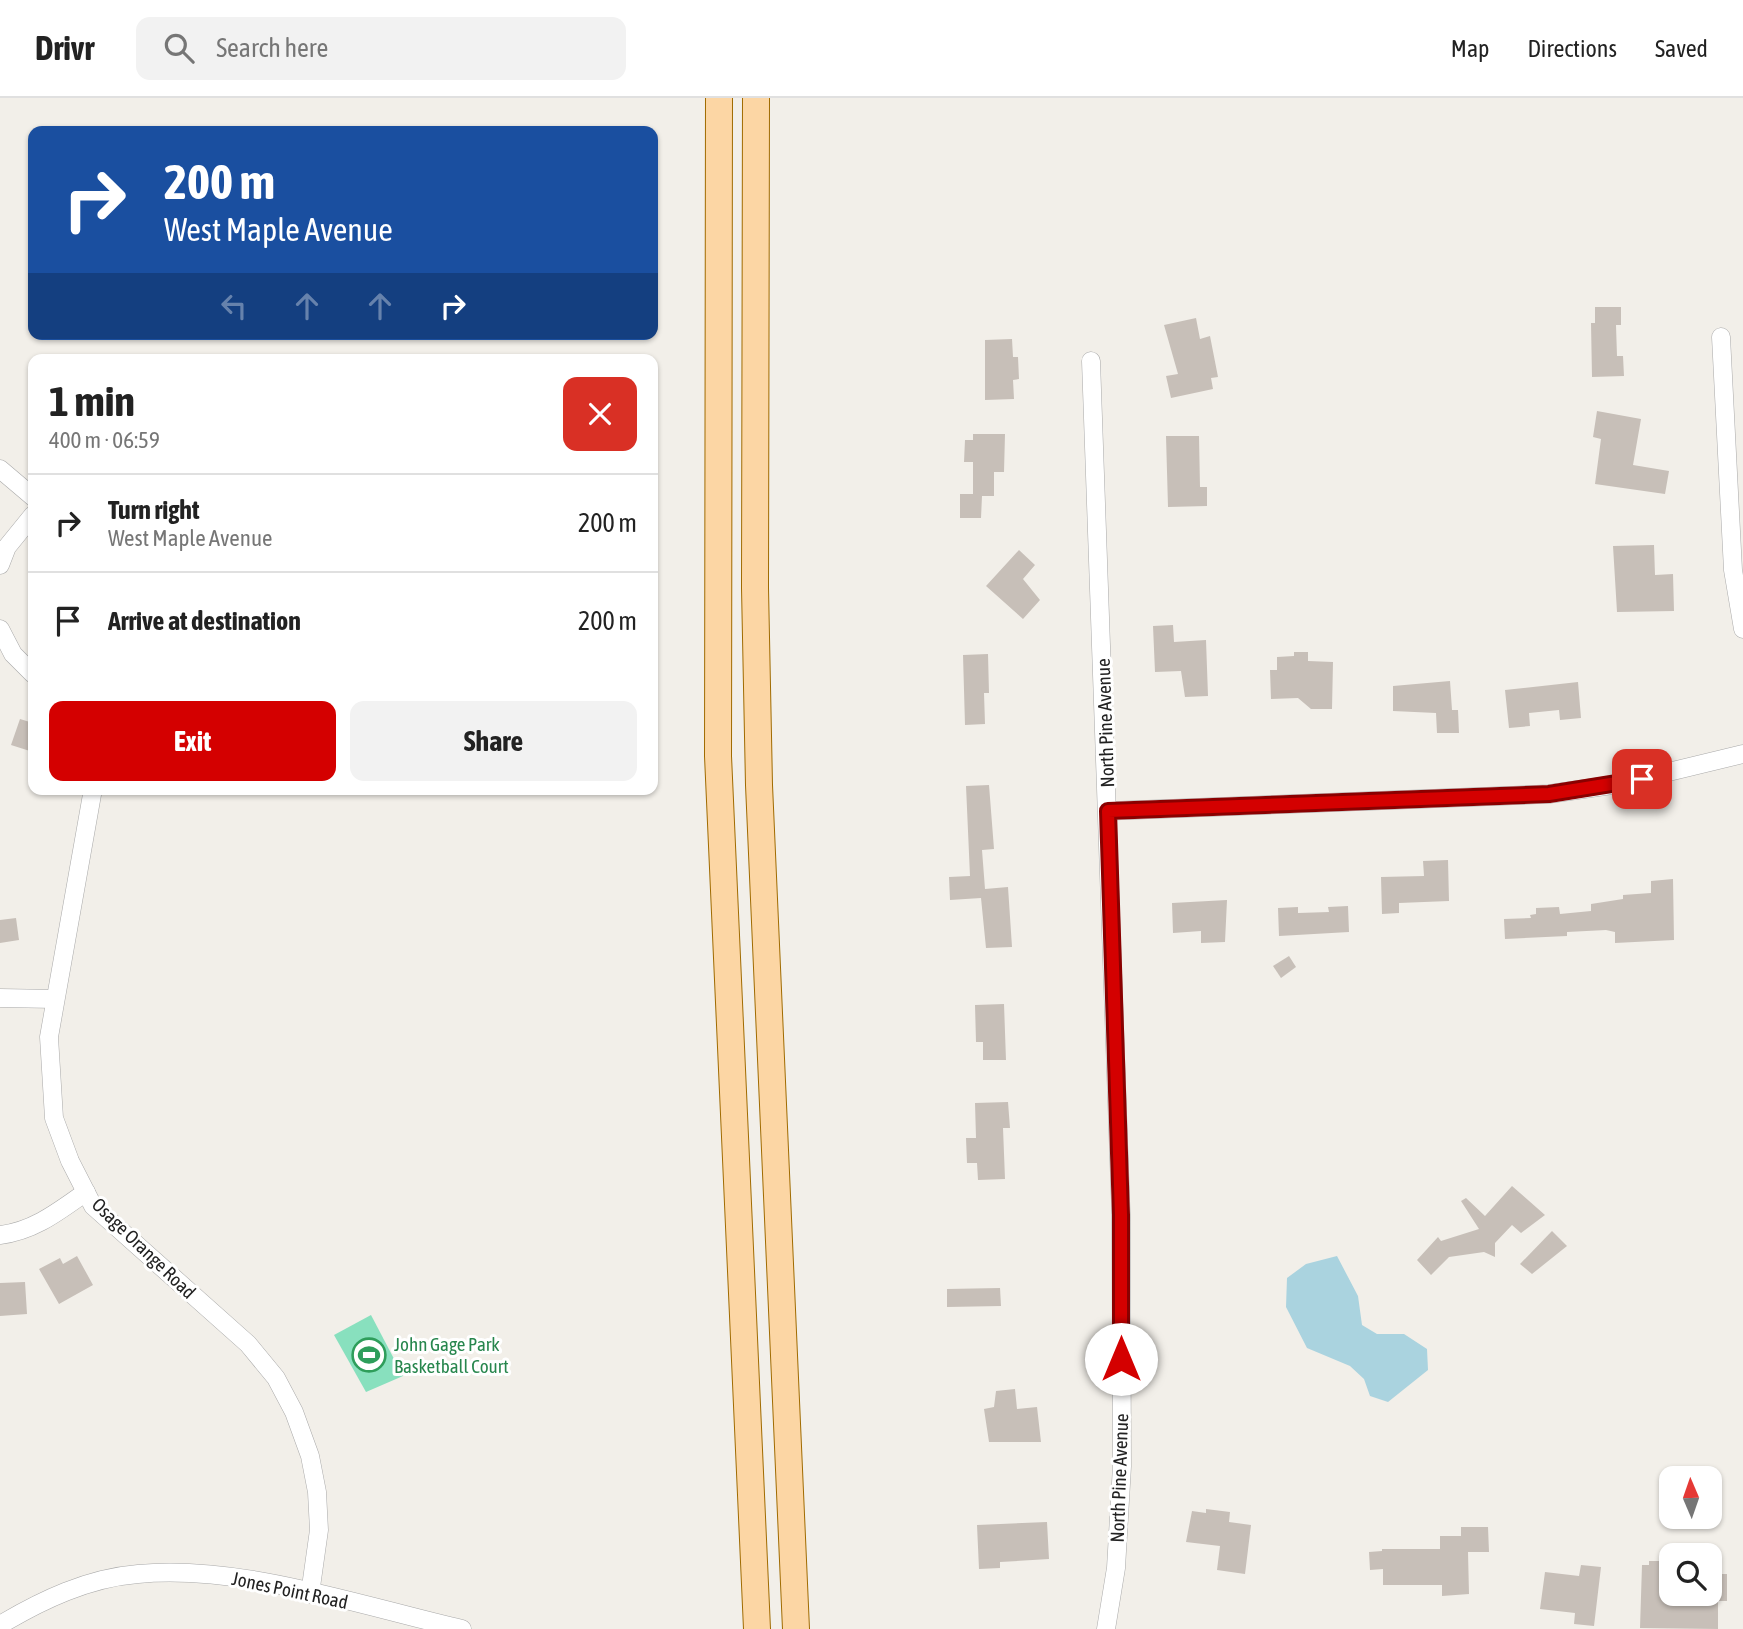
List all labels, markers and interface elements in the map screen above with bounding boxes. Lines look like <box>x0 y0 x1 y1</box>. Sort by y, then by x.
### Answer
search box <box>136 17 626 80</box>
text: Drivr <box>35 29 94 67</box>
icon: search <box>160 29 198 67</box>
text: Search here <box>216 33 328 63</box>
text: Map <box>1451 35 1489 62</box>
text: Directions <box>1527 35 1617 62</box>
text: Saved <box>1655 35 1708 62</box>
text: 200 m <box>164 153 275 209</box>
icon: right <box>49 154 140 245</box>
text: West Maple Avenue <box>164 211 393 248</box>
icon: left <box>215 287 253 325</box>
icon: ahead <box>288 287 326 325</box>
icon: ahead <box>361 287 399 325</box>
icon: right <box>434 287 472 325</box>
text: 1 min <box>49 377 135 425</box>
button: close <box>563 377 637 451</box>
text: 400 m · 06:59 <box>49 427 160 453</box>
text: Turn right <box>108 495 199 525</box>
icon: right <box>49 504 87 542</box>
text: 200 m <box>578 508 637 538</box>
text: West Maple Avenue <box>108 525 272 551</box>
icon: arrive <box>49 602 87 640</box>
text: Arrive at destination <box>108 606 301 636</box>
text: 200 m <box>578 606 637 636</box>
street label: North Pine Avenue <box>1092 658 1118 788</box>
button: Exit <box>49 701 336 781</box>
button: Share <box>350 701 637 781</box>
pin <box>1612 749 1672 809</box>
icon: arrive <box>1623 760 1661 798</box>
street label: Osage Orange Road <box>88 1193 200 1303</box>
position arrow <box>1084 1322 1158 1396</box>
place label: John Gage Park Basketball Court <box>394 1333 509 1377</box>
sports icon: John Gage Park Basketball Court <box>350 1336 388 1374</box>
street label: North Pine Avenue <box>1106 1413 1132 1543</box>
north arrow <box>1659 1466 1722 1530</box>
map controls <box>1659 1466 1722 1606</box>
button: search <box>1659 1543 1722 1606</box>
street label: Jones Point Road <box>230 1567 350 1613</box>

